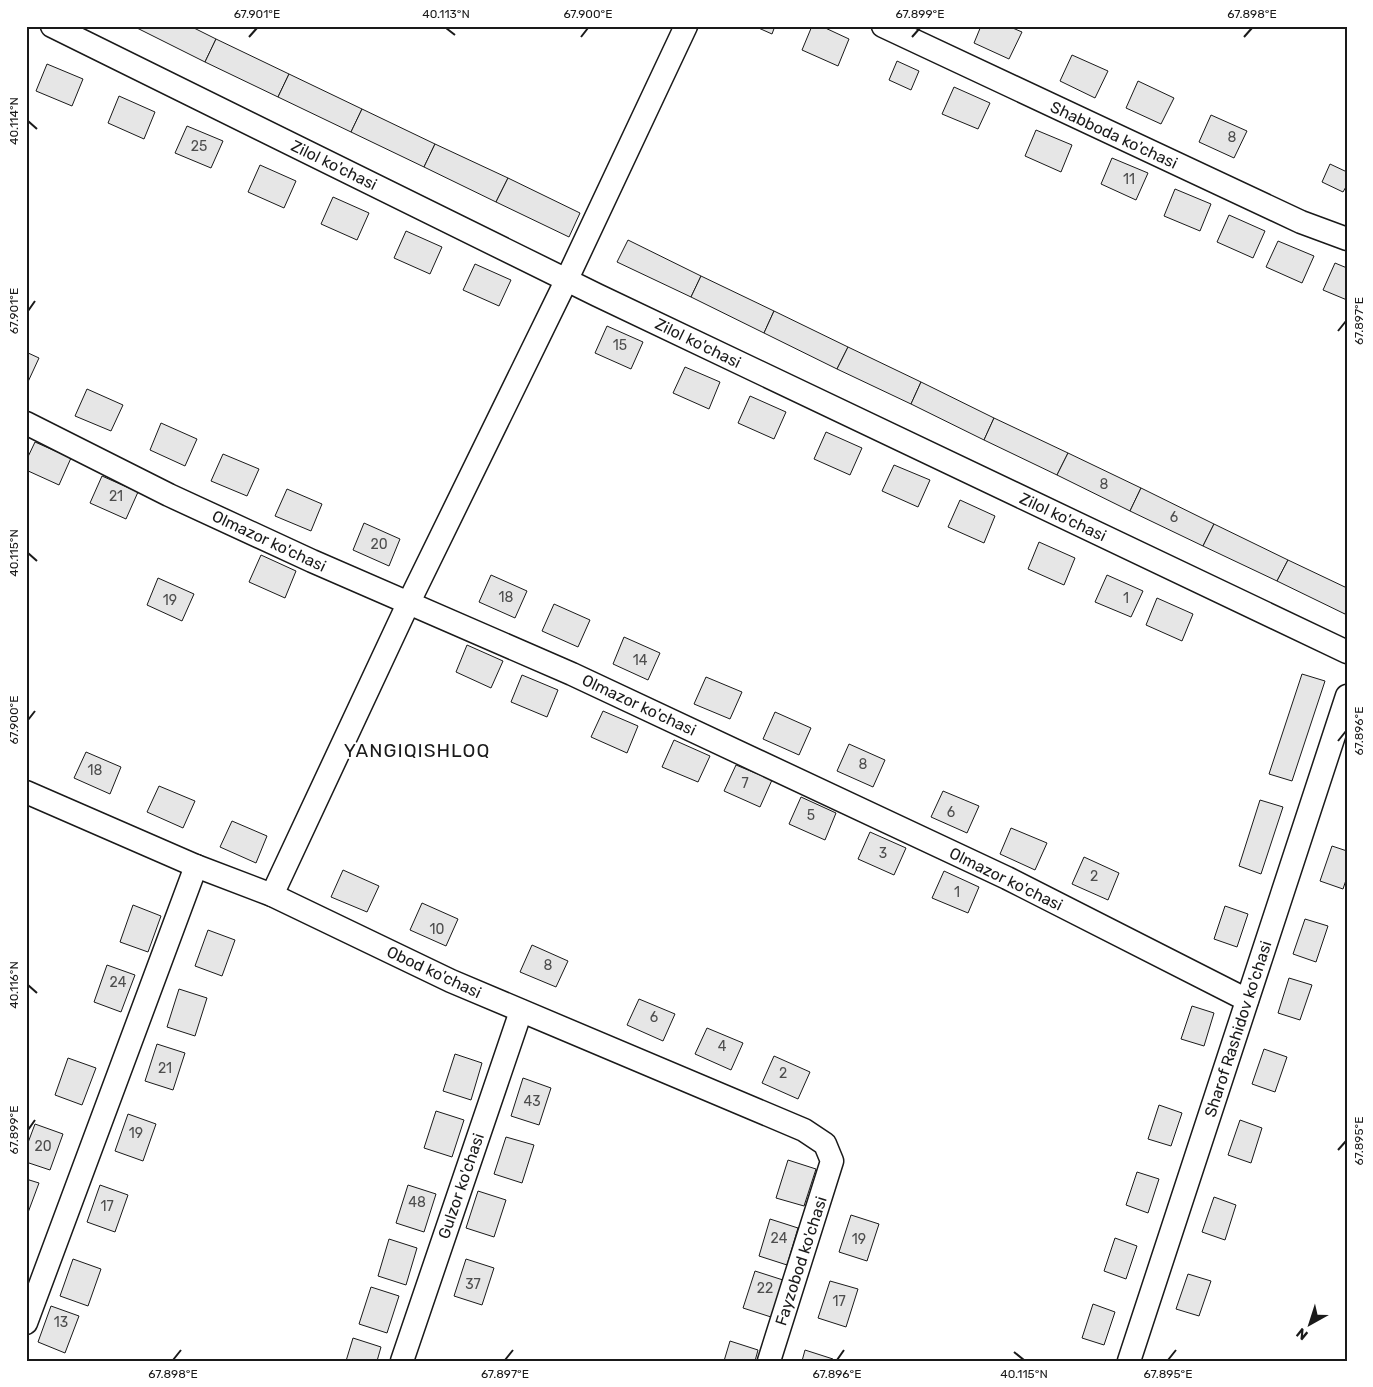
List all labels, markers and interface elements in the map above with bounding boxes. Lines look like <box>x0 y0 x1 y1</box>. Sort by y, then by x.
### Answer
text: 67.901°E <box>234 7 280 21</box>
text: 40.113°N <box>422 7 470 21</box>
text: 67.900°E <box>563 7 613 21</box>
text: 67.899°E <box>896 7 944 21</box>
text: 67.898°E <box>1227 7 1277 21</box>
text: 40.114°N <box>7 97 21 145</box>
street label: Shabboda ko'chasi <box>1047 97 1181 173</box>
house number: 8 <box>1228 129 1237 146</box>
street label: Zilol ko'chasi <box>288 136 380 194</box>
house number: 25 <box>191 138 207 155</box>
house number: 11 <box>1123 171 1135 188</box>
text: 67.901°E <box>7 288 21 334</box>
text: 67.897°E <box>1352 297 1366 345</box>
street label: Zilol ko'chasi <box>652 314 744 372</box>
house number: 15 <box>613 337 627 354</box>
house number: 8 <box>1100 476 1109 493</box>
house number: 21 <box>109 488 123 505</box>
street label: Zilol ko'chasi <box>1017 489 1109 545</box>
street label: Olmazor ko'chasi <box>209 506 329 576</box>
house number: 6 <box>1170 509 1178 526</box>
text: 40.115°N <box>7 529 21 577</box>
house number: 20 <box>370 536 388 553</box>
house number: 18 <box>499 589 514 606</box>
house number: 1 <box>1123 590 1129 607</box>
house number: 19 <box>163 592 177 609</box>
house number: 14 <box>633 652 648 669</box>
street label: Olmazor ko'chasi <box>579 670 699 740</box>
text: 67.900°E <box>7 695 21 745</box>
text: 67.896°E <box>1352 707 1366 755</box>
district label: YANGIQISHLOQ <box>344 739 490 762</box>
house number: 8 <box>859 756 868 773</box>
house number: 18 <box>88 762 103 779</box>
house number: 7 <box>741 775 749 792</box>
house number: 6 <box>947 804 955 821</box>
house number: 5 <box>807 807 815 824</box>
street label: Olmazor ko'chasi <box>946 843 1066 915</box>
house number: 3 <box>879 845 887 862</box>
house number: 2 <box>1090 868 1098 885</box>
house number: 1 <box>954 884 960 901</box>
house number: 10 <box>430 921 445 938</box>
street label: Sharof Rashidov ko'chasi <box>1201 938 1275 1120</box>
street label: Obod ko'chasi <box>384 942 484 1002</box>
house number: 8 <box>544 957 553 974</box>
text: 40.116°N <box>7 961 21 1009</box>
house number: 24 <box>110 974 127 991</box>
house number: 6 <box>650 1009 658 1026</box>
house number: 4 <box>718 1038 727 1055</box>
house number: 21 <box>158 1060 172 1077</box>
house number: 2 <box>779 1065 787 1082</box>
house number: 43 <box>523 1093 541 1110</box>
text: 67.899°E <box>7 1106 21 1154</box>
text: 67.895°E <box>1352 1117 1366 1165</box>
house number: 19 <box>129 1125 143 1142</box>
street label: Gulzor ko'chasi <box>434 1131 488 1241</box>
house number: 20 <box>34 1138 52 1155</box>
house number: 48 <box>408 1194 426 1211</box>
street label: Fayzobod ko'chasi <box>771 1194 831 1328</box>
house number: 17 <box>100 1198 114 1215</box>
house number: 24 <box>771 1230 788 1247</box>
house number: 19 <box>852 1231 866 1248</box>
house number: 37 <box>465 1276 481 1293</box>
house number: 22 <box>757 1280 773 1297</box>
house number: 17 <box>832 1293 846 1310</box>
north arrow <box>1286 1300 1336 1350</box>
house number: 13 <box>54 1314 68 1331</box>
text: N <box>1293 1324 1311 1343</box>
text: 67.898°E <box>148 1367 198 1381</box>
text: 67.897°E <box>481 1367 529 1381</box>
text: 67.896°E <box>813 1367 861 1381</box>
text: 40.115°N <box>1000 1367 1048 1381</box>
text: 67.895°E <box>1144 1367 1192 1381</box>

